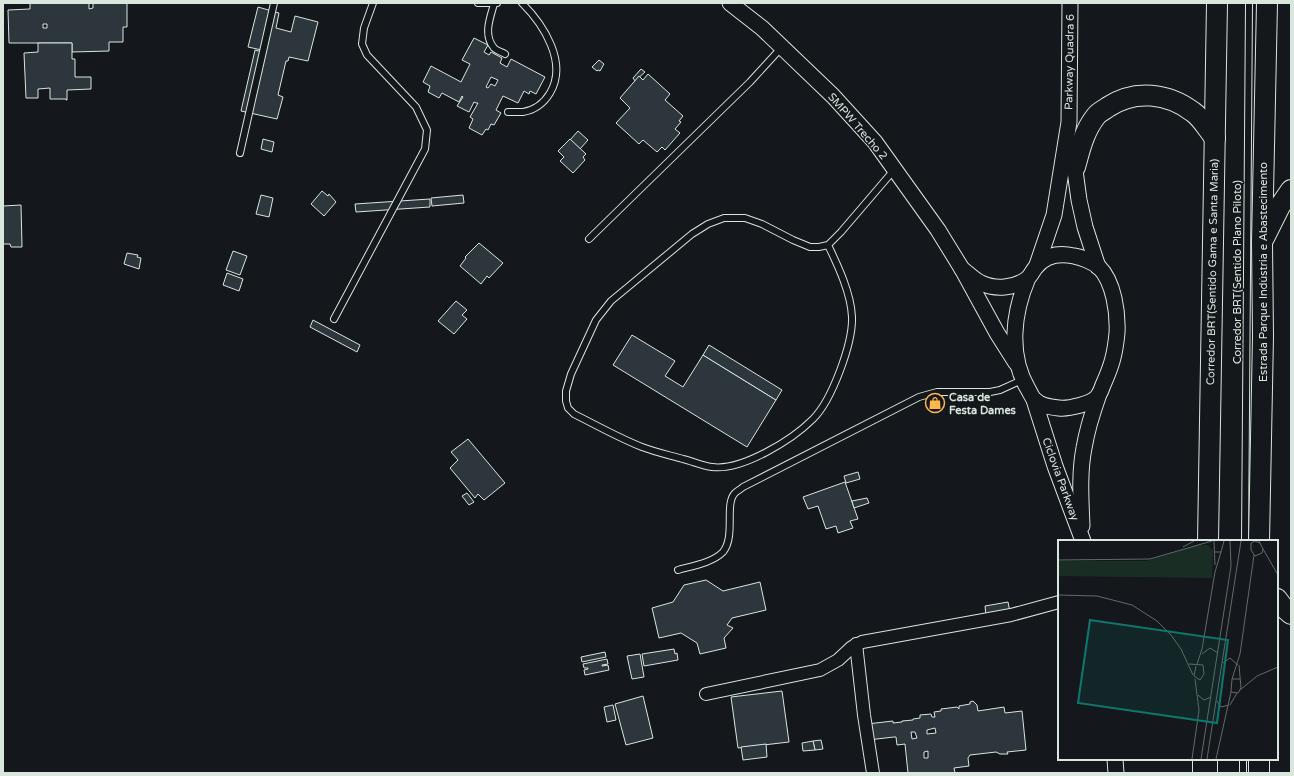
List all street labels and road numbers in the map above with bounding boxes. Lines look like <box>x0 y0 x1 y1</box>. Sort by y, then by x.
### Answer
street label: Parkway Quadra 6 <box>1062 14 1077 110</box>
street label: SMPW Trecho 2 <box>825 90 890 162</box>
street label: Corredor BRT(Sentido Gama e Santa Maria) <box>1204 159 1221 385</box>
street label: Estrada Parque Indústria e Abastecimento <box>1257 162 1270 382</box>
street label: Corredor BRT(Sentido Plano Piloto) <box>1231 180 1244 364</box>
street label: Ciclovia Parkway <box>1039 436 1082 523</box>

